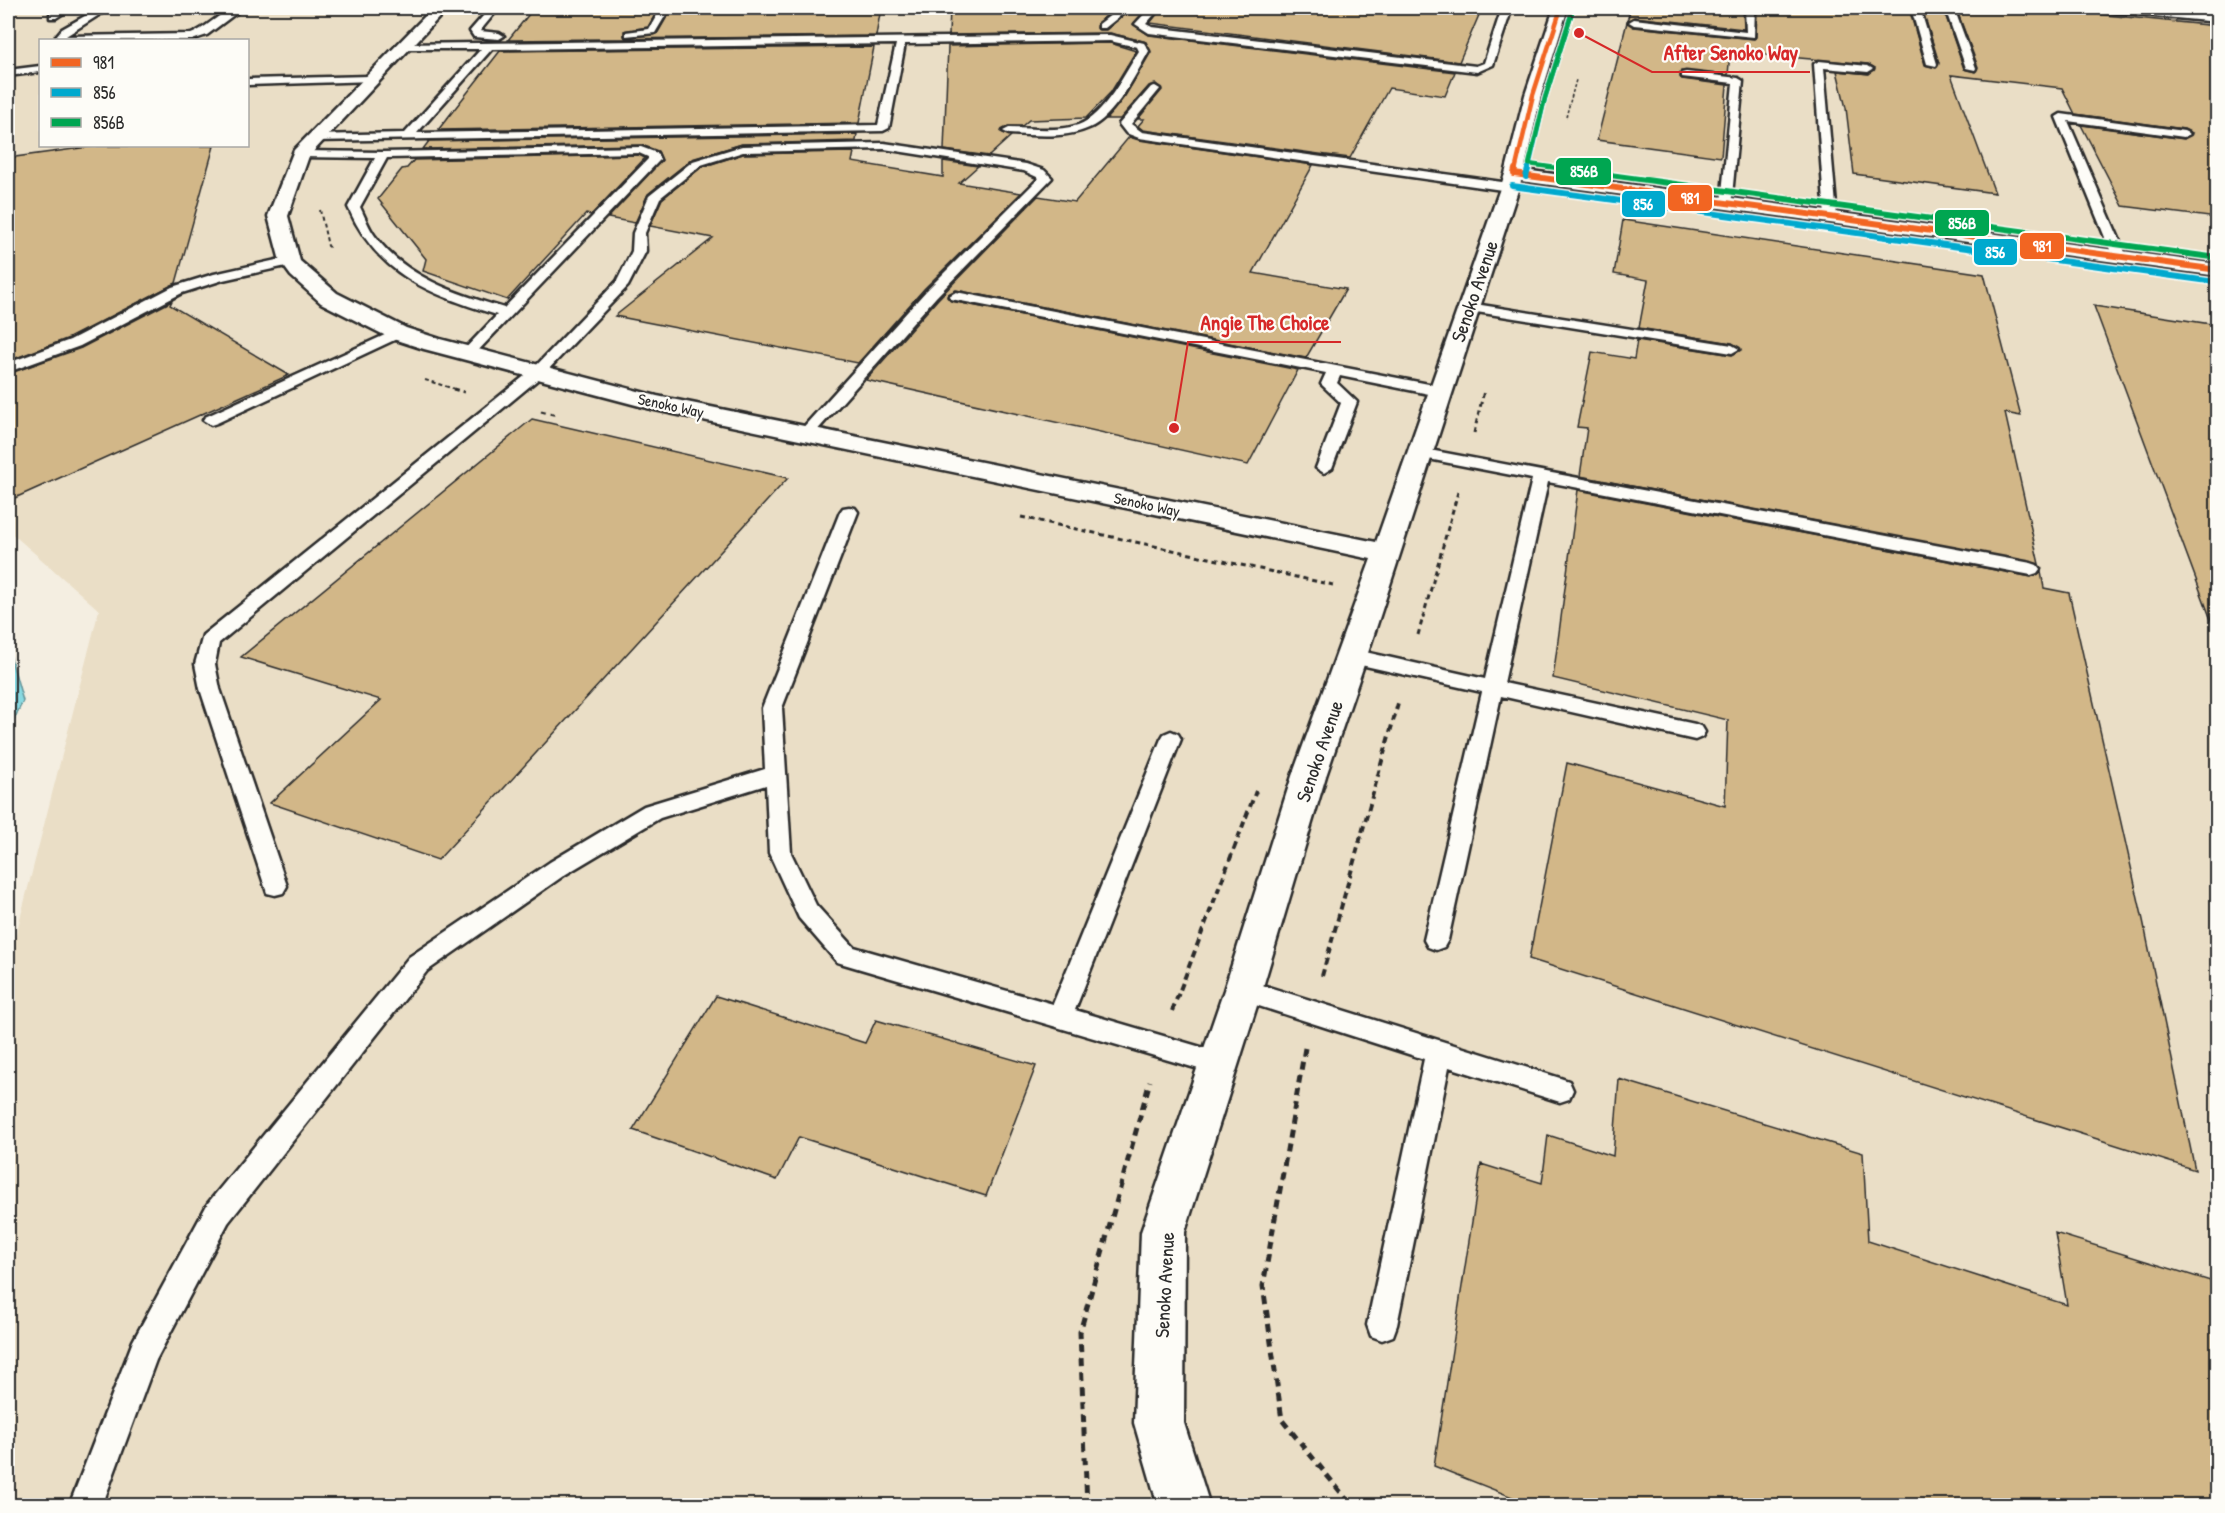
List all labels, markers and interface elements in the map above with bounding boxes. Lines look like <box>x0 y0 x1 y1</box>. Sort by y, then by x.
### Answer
callout: After Senoko Way <box>1652 33 1810 72</box>
text: After Senoko Way <box>1664 38 1798 68</box>
legend <box>39 39 249 147</box>
text: 981 <box>93 50 114 75</box>
text: 856 <box>93 80 116 105</box>
text: 856B <box>93 110 125 135</box>
line badge: 856B <box>1555 157 1612 186</box>
text: 856B <box>1570 160 1598 182</box>
line badge: 981 <box>1667 184 1713 212</box>
text: 981 <box>1681 187 1699 209</box>
line badge: 856 <box>1621 190 1666 218</box>
text: 856 <box>1633 193 1654 215</box>
line badge: 856B <box>1934 209 1990 237</box>
text: 856B <box>1948 212 1976 234</box>
line badge: 981 <box>2019 232 2065 260</box>
text: 981 <box>2033 235 2051 257</box>
street label: Senoko Avenue <box>1444 236 1504 345</box>
line badge: 856 <box>1973 238 2018 266</box>
text: 856 <box>1985 241 2006 263</box>
callout: Angie The Choice <box>1188 303 1341 342</box>
text: Angie The Choice <box>1201 308 1330 338</box>
street label: Senoko Way <box>636 387 706 423</box>
street label: Senoko Way <box>1112 486 1182 522</box>
street label: Senoko Avenue <box>1289 696 1349 805</box>
street label: Senoko Avenue <box>1148 1231 1180 1339</box>

